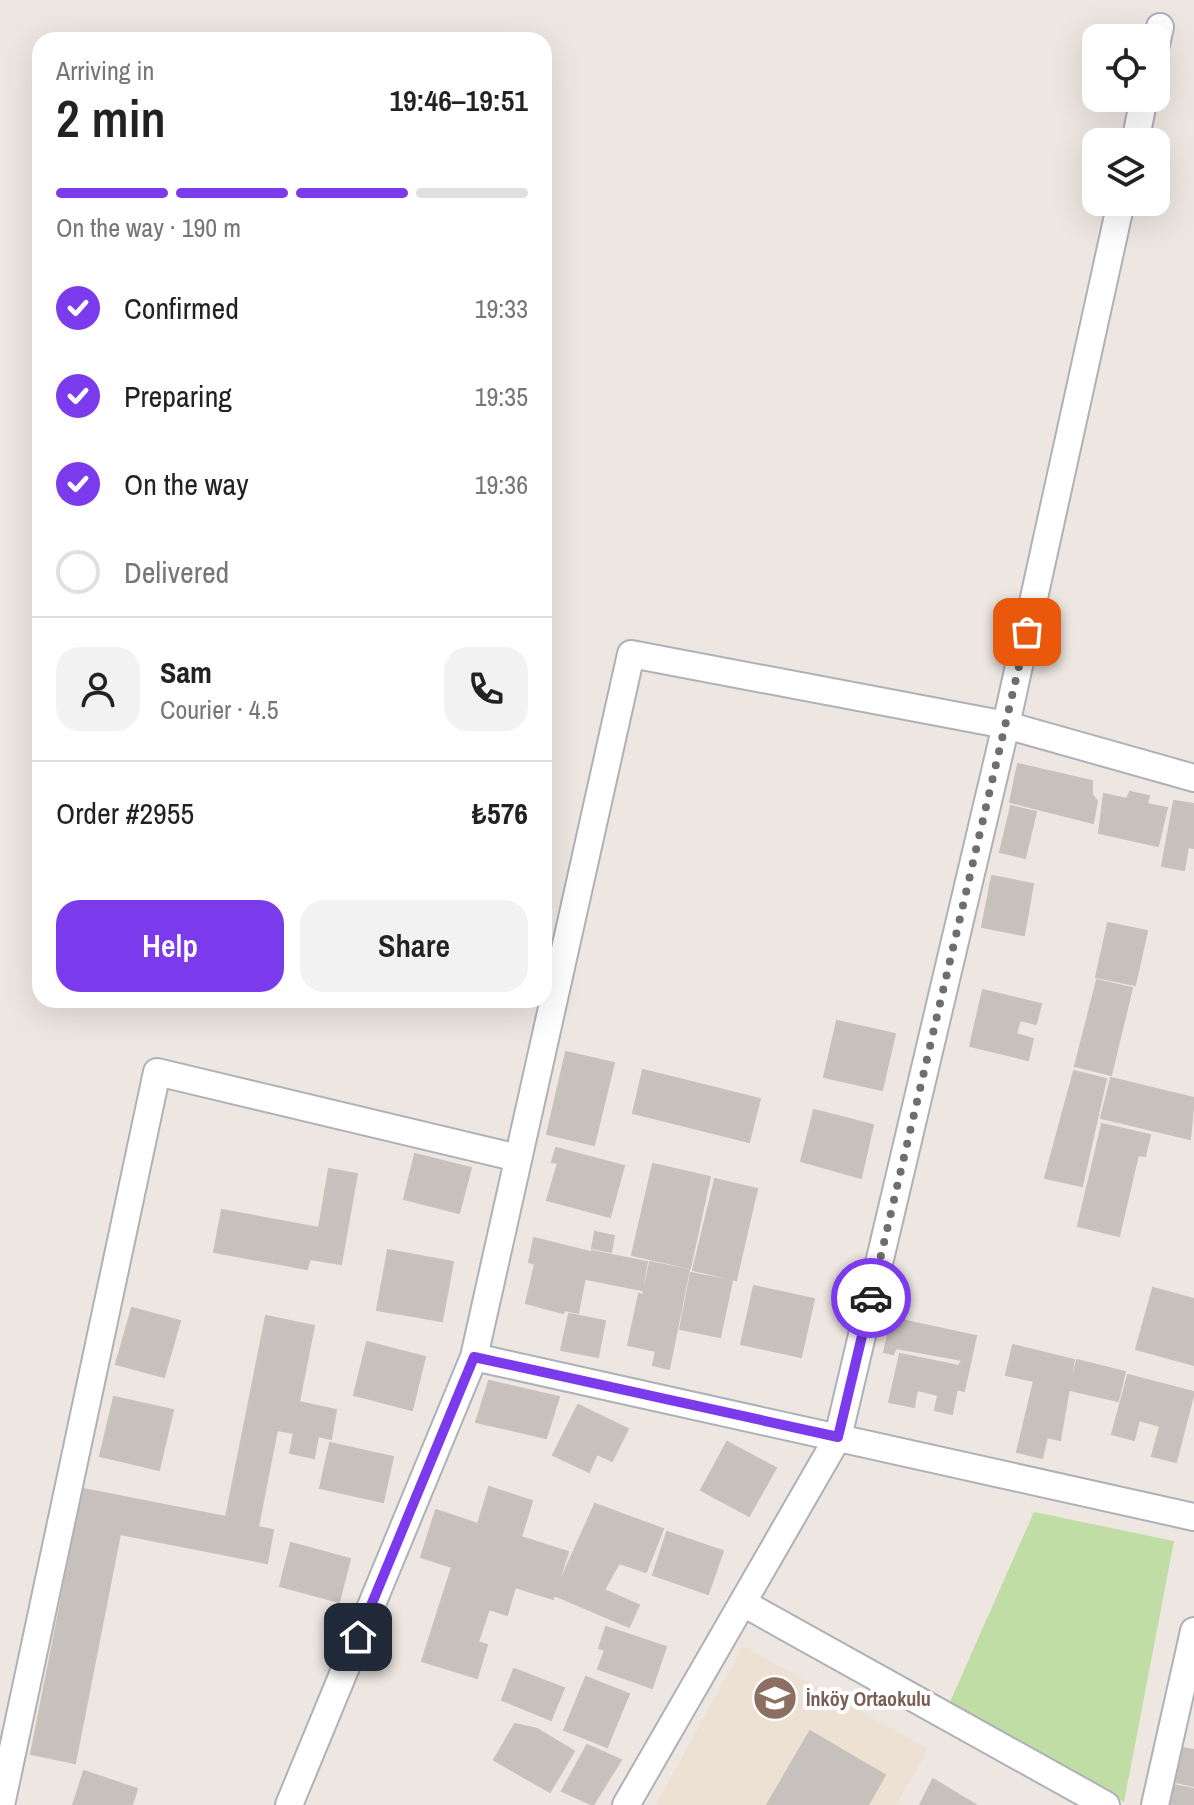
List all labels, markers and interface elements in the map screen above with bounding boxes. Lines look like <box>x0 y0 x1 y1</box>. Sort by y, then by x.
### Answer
map controls <box>1082 24 1170 216</box>
button: locate <box>1082 24 1170 112</box>
text: Arriving in <box>56 53 154 88</box>
text: 19:46–19:51 <box>389 80 528 120</box>
text: 2 min <box>56 83 166 153</box>
button: layers <box>1082 128 1170 216</box>
text: On the way · 190 m <box>56 210 241 245</box>
icon: check <box>56 286 100 330</box>
text: Confirmed <box>124 288 239 328</box>
text: 19:33 <box>475 291 528 326</box>
icon: check <box>56 374 100 418</box>
text: Preparing <box>124 376 232 416</box>
text: 19:35 <box>475 379 528 414</box>
icon: check <box>56 462 100 506</box>
text: On the way <box>124 464 248 504</box>
text: 19:36 <box>475 467 528 502</box>
text: Delivered <box>124 552 229 592</box>
pin <box>993 598 1061 666</box>
icon: bag <box>1005 610 1049 654</box>
button: person <box>56 647 140 731</box>
button: phone <box>444 647 528 731</box>
text: Sam <box>160 652 212 692</box>
text: Courier · 4.5 <box>160 692 279 727</box>
text: Order #2955 <box>56 793 194 833</box>
text: ₺576 <box>472 793 528 833</box>
button: Help <box>56 900 284 992</box>
button: Share <box>300 900 528 992</box>
courier <box>831 1258 911 1338</box>
icon: car <box>849 1276 893 1320</box>
pin <box>324 1603 392 1671</box>
icon: home <box>336 1615 380 1659</box>
school or university icon: İnköy Ortaokulu <box>751 1674 799 1722</box>
place label: İnköy Ortaokulu <box>806 1685 931 1712</box>

